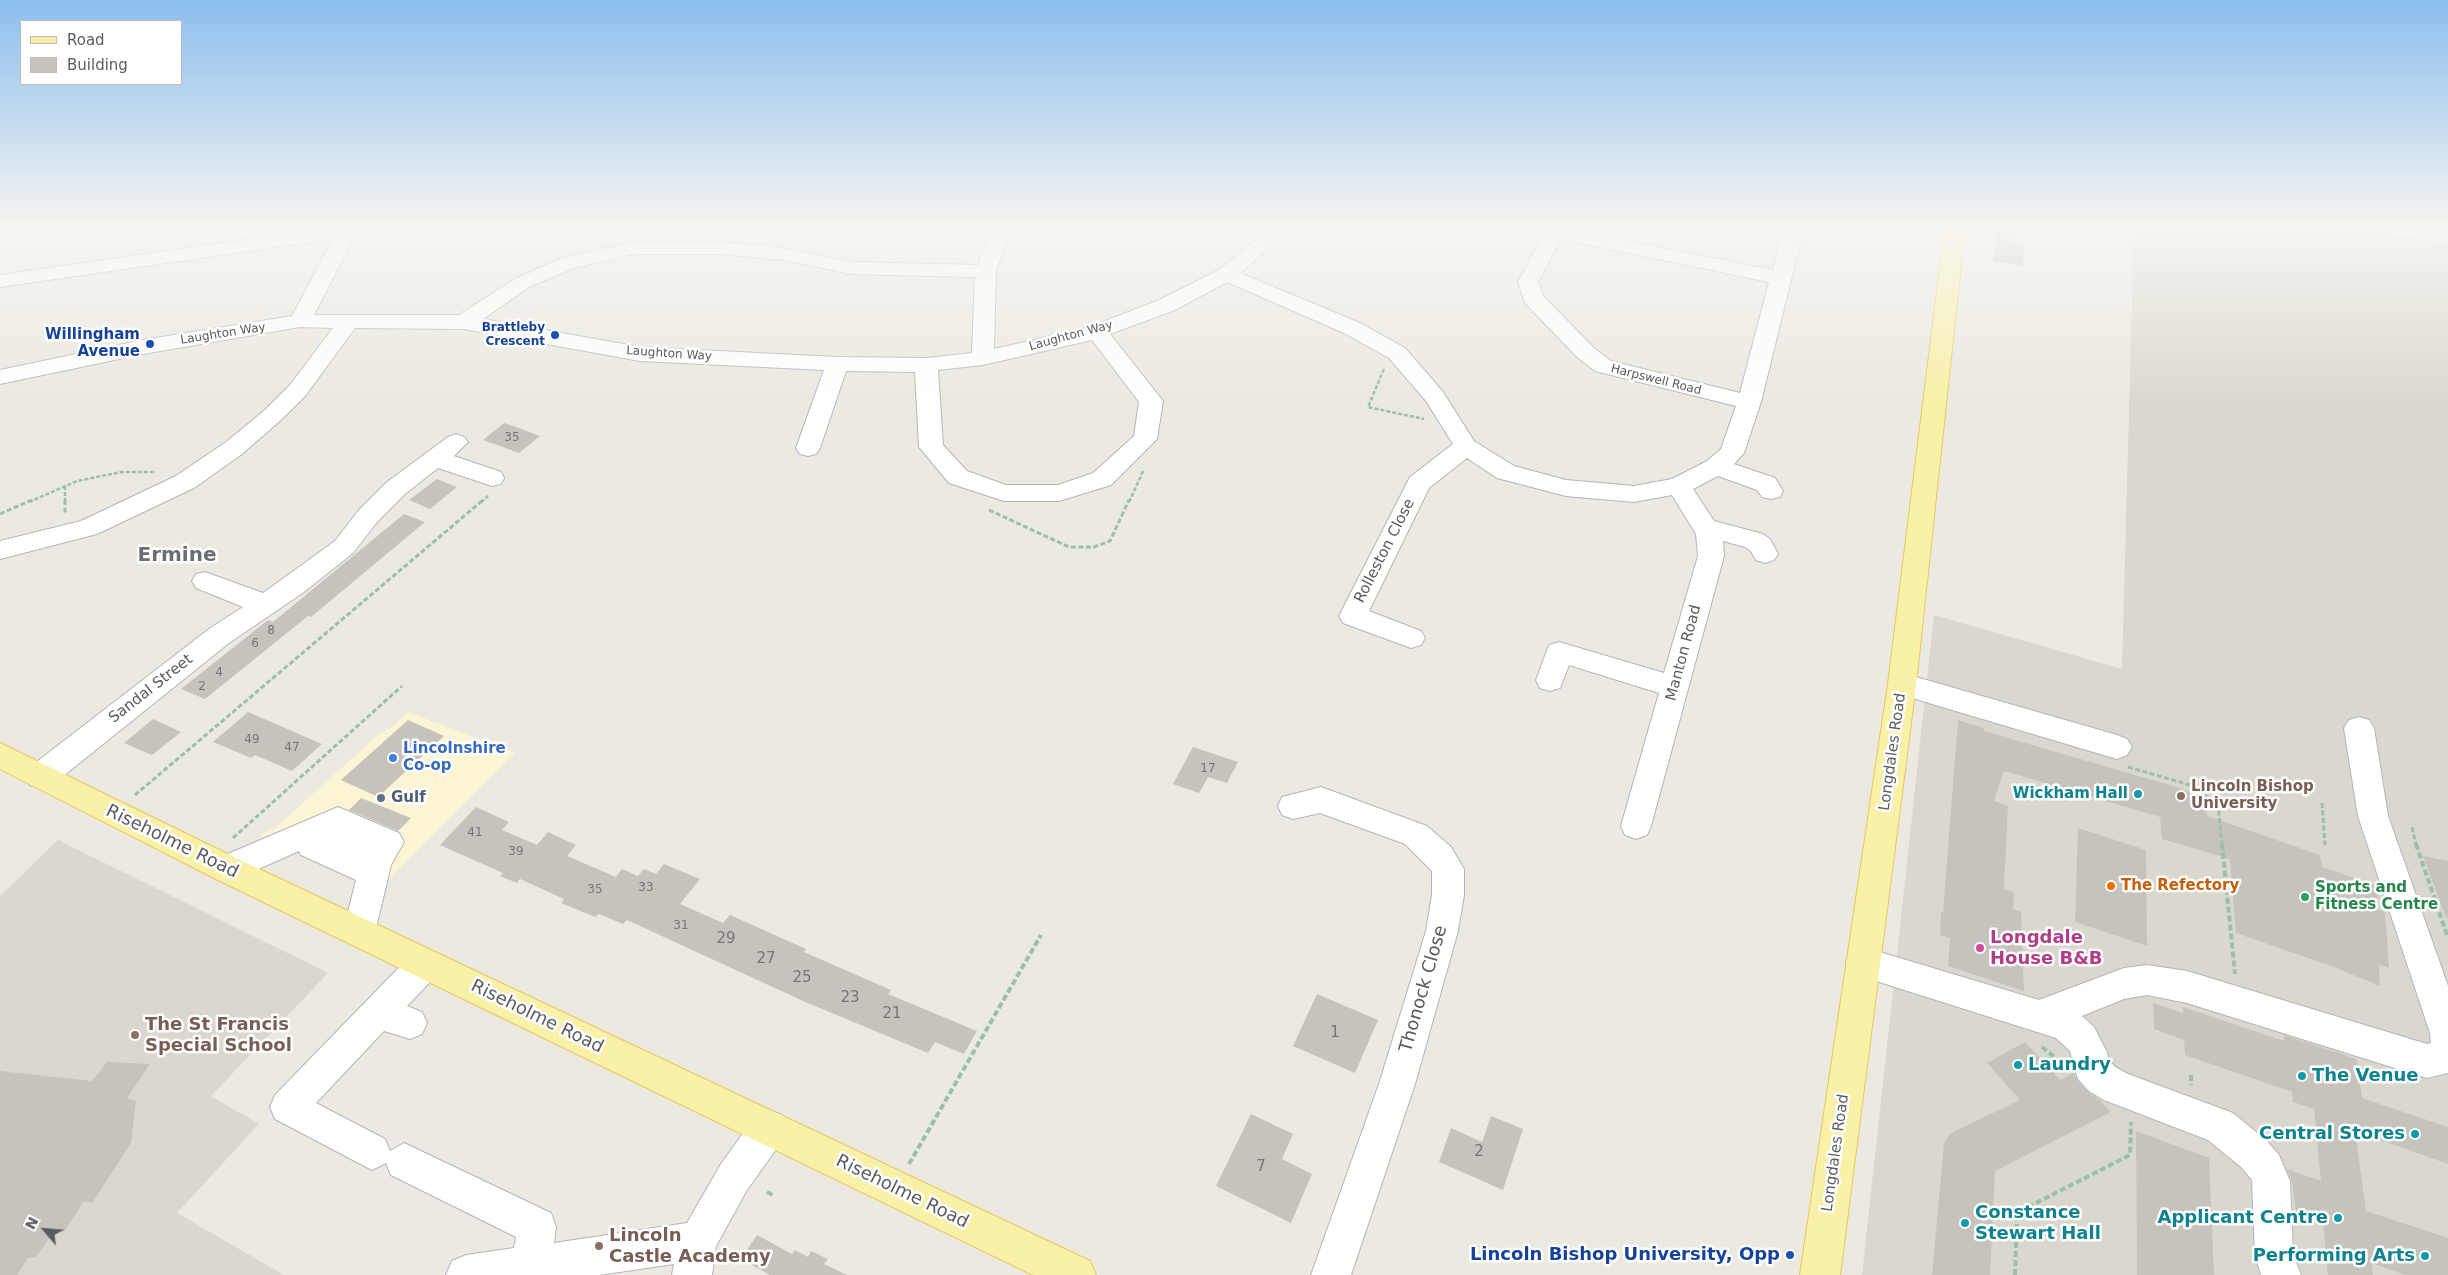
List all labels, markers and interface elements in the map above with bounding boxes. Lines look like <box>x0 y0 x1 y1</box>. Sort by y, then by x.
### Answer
legend <box>20 20 182 85</box>
text: Road <box>67 31 105 49</box>
text: Building <box>67 56 128 74</box>
street label: Laughton Way <box>1028 318 1114 354</box>
street label: Laughton Way <box>179 320 267 348</box>
place label: Brattleby Crescent <box>482 321 545 349</box>
place label: Willingham Avenue <box>45 326 140 361</box>
marker: Brattleby Crescent <box>549 329 561 341</box>
marker: Willingham Avenue <box>144 338 156 350</box>
street label: Laughton Way <box>626 344 712 364</box>
street label: Harpswell Road <box>1609 362 1703 398</box>
house number: 35 <box>504 431 520 445</box>
street label: Rolleston Close <box>1351 496 1419 606</box>
district label: Ermine <box>137 544 217 568</box>
street label: Manton Road <box>1663 603 1705 703</box>
house number: 8 <box>267 624 275 638</box>
house number: 6 <box>251 637 259 651</box>
street label: Sandal Street <box>105 651 197 727</box>
house number: 4 <box>215 666 223 680</box>
house number: 2 <box>198 680 206 694</box>
street label: Longdales Road <box>1876 692 1910 812</box>
house number: 49 <box>244 733 260 747</box>
place label: Lincolnshire Co-op <box>403 740 506 775</box>
house number: 47 <box>284 741 300 755</box>
marker: Lincolnshire Co-op <box>387 752 399 764</box>
house number: 17 <box>1200 762 1216 776</box>
place label: Lincoln Bishop University <box>2191 778 2314 813</box>
place label: Wickham Hall <box>2013 785 2128 803</box>
marker: Wickham Hall <box>2132 788 2144 800</box>
place label: Gulf <box>391 789 426 807</box>
marker: Lincoln Bishop University <box>2175 790 2187 802</box>
marker: Gulf <box>375 792 387 804</box>
street label: Riseholme Road <box>102 801 242 883</box>
house number: 41 <box>467 826 483 840</box>
house number: 39 <box>508 845 524 859</box>
place label: The Refectory <box>2121 877 2239 895</box>
place label: Sports and Fitness Centre <box>2315 879 2438 914</box>
marker: The Refectory <box>2105 880 2117 892</box>
house number: 33 <box>638 881 654 895</box>
house number: 35 <box>587 883 603 897</box>
marker: Sports and Fitness Centre <box>2299 891 2311 903</box>
house number: 31 <box>673 919 689 933</box>
street label: Thonock Close <box>1396 923 1452 1055</box>
place label: Longdale House B&B <box>1990 927 2103 970</box>
house number: 29 <box>716 930 736 948</box>
marker: Longdale House B&B <box>1974 942 1986 954</box>
house number: 27 <box>756 950 776 968</box>
house number: 25 <box>792 969 812 987</box>
street label: Riseholme Road <box>467 976 607 1058</box>
house number: 23 <box>840 989 860 1007</box>
house number: 21 <box>882 1005 902 1023</box>
place label: The St Francis Special School <box>145 1014 292 1056</box>
house number: 1 <box>1330 1024 1340 1042</box>
marker: The St Francis Special School <box>129 1029 141 1041</box>
place label: Laundry <box>2028 1054 2111 1076</box>
marker: Laundry <box>2012 1059 2024 1071</box>
place label: The Venue <box>2312 1065 2419 1087</box>
marker: The Venue <box>2296 1070 2308 1082</box>
street label: Longdales Road <box>1819 1093 1853 1213</box>
place label: Central Stores <box>2259 1123 2405 1145</box>
marker: Central Stores <box>2409 1128 2421 1140</box>
house number: 2 <box>1474 1143 1484 1161</box>
street label: Riseholme Road <box>832 1151 972 1233</box>
house number: 7 <box>1256 1158 1266 1176</box>
place label: Constance Stewart Hall <box>1975 1202 2101 1244</box>
north arrow <box>20 1205 70 1255</box>
place label: Applicant Centre <box>2158 1207 2328 1229</box>
marker: Applicant Centre <box>2332 1212 2344 1224</box>
text: N <box>22 1214 41 1232</box>
marker: Constance Stewart Hall <box>1959 1217 1971 1229</box>
place label: Lincoln Castle Academy <box>609 1225 771 1268</box>
marker: Lincoln Castle Academy <box>593 1240 605 1252</box>
place label: Lincoln Bishop University, Opp <box>1470 1244 1780 1266</box>
place label: Performing Arts <box>2253 1245 2415 1267</box>
marker: Lincoln Bishop University, Opp <box>1784 1249 1796 1261</box>
marker: Performing Arts <box>2419 1250 2431 1262</box>

